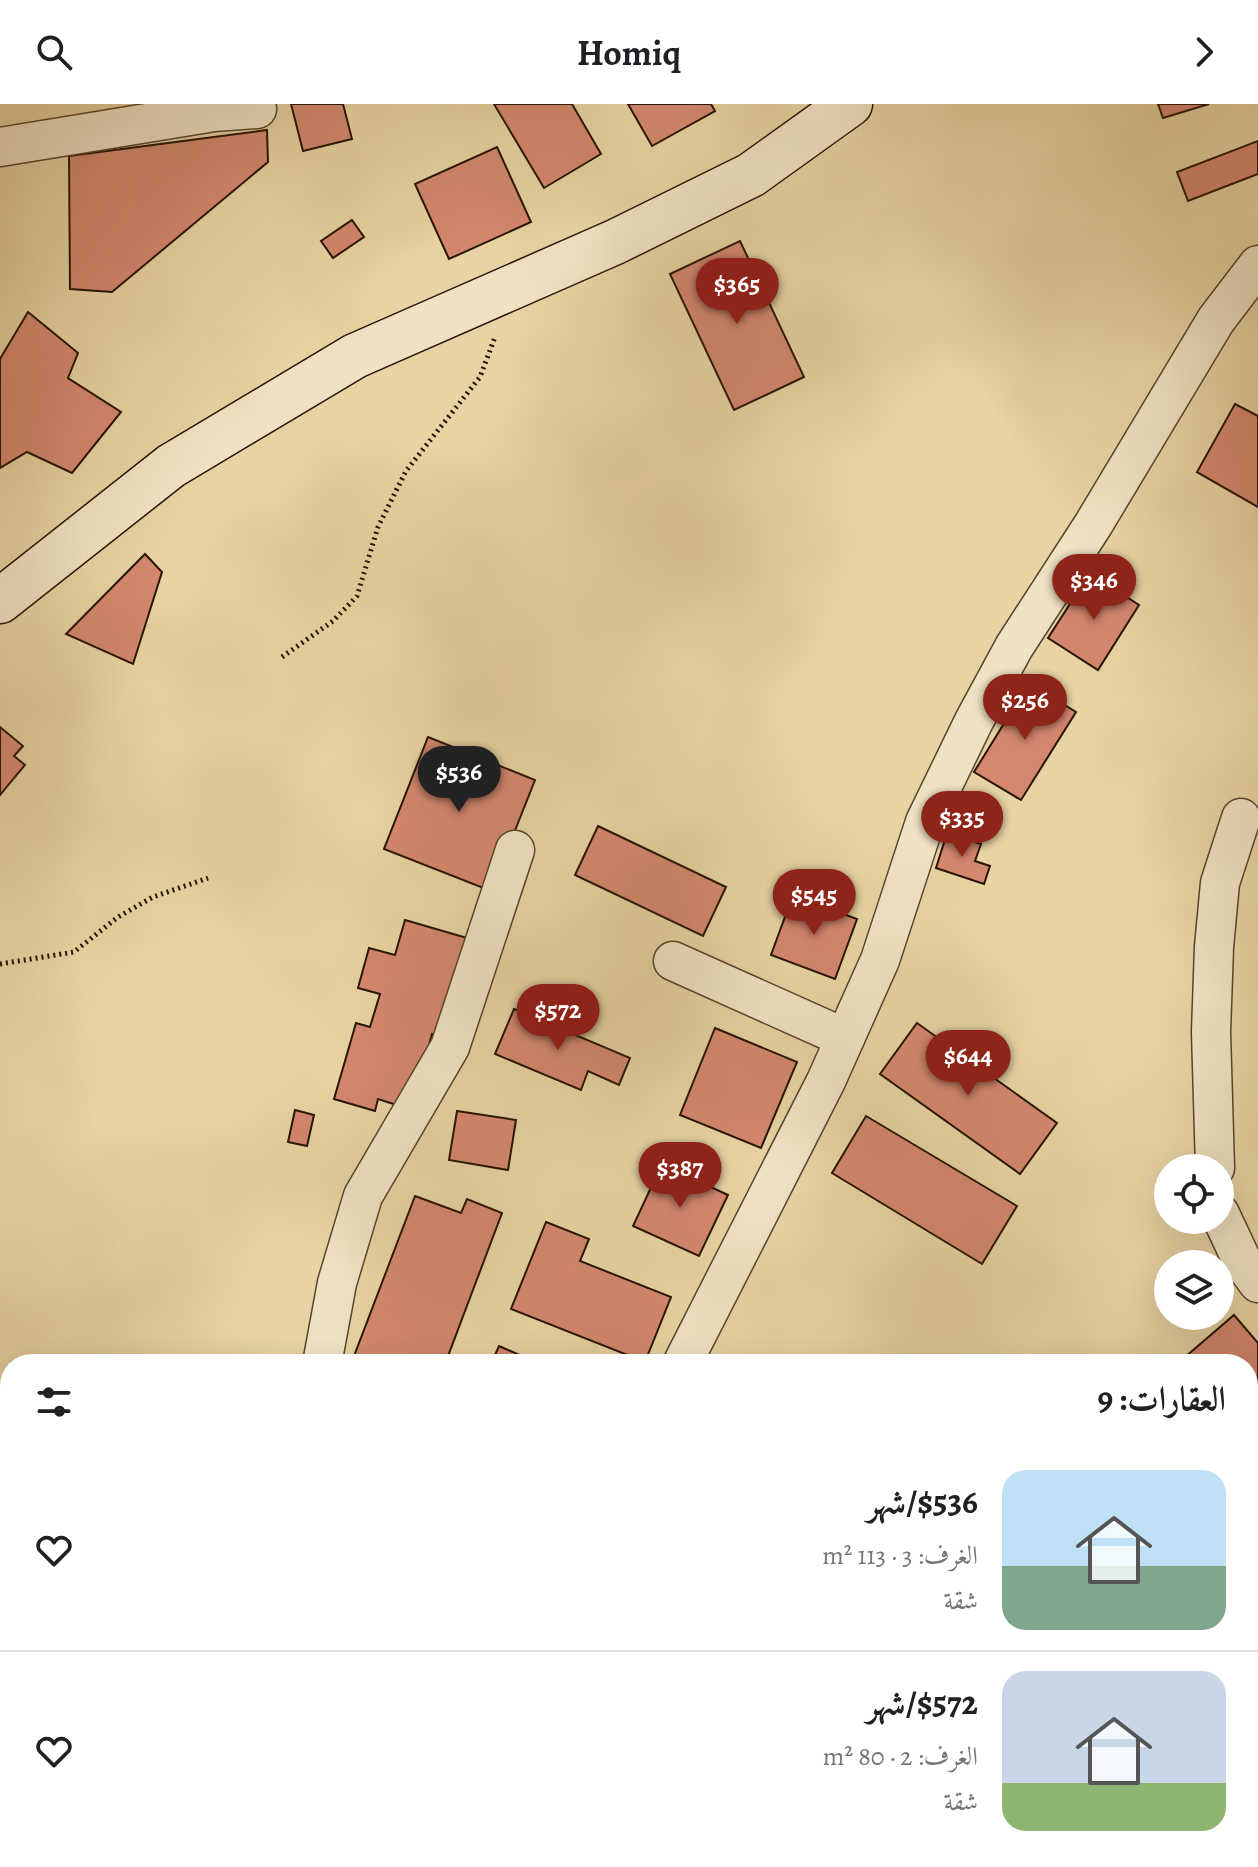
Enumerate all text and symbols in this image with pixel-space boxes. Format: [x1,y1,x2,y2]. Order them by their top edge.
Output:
text: Homiq [577,28,681,77]
icon: search [32,30,76,74]
icon: forward [1182,30,1226,74]
pin: $365 [690,258,784,326]
text: $365 [714,266,760,301]
pin: $346 [1047,554,1141,622]
text: $346 [1070,562,1118,597]
pin: $256 [978,674,1072,742]
text: $256 [1001,682,1049,717]
pin: $536 [412,746,506,814]
text: $536 [436,754,482,789]
pin: $335 [915,791,1009,859]
text: $335 [939,799,985,834]
pin: $545 [767,869,861,937]
text: $545 [791,877,837,912]
pin: $572 [511,984,605,1052]
text: $572 [535,992,581,1027]
pin: $644 [921,1030,1015,1098]
text: $644 [944,1038,992,1073]
pin: $387 [633,1142,727,1210]
text: $387 [657,1150,703,1185]
map controls [1154,1154,1234,1330]
button: locate [1154,1154,1234,1234]
button: layers [1154,1250,1234,1330]
text: العقارات: 9 [1097,1375,1226,1422]
icon: filters [32,1380,76,1424]
text: $536/شهر [867,1478,978,1525]
icon: home [1066,1502,1162,1598]
icon: heart [32,1528,76,1572]
text: الغرف: 3 · 113 m² [822,1538,978,1573]
text: شقة [944,1583,978,1618]
text: $572/شهر [867,1679,978,1726]
icon: home [1066,1703,1162,1799]
icon: heart [32,1729,76,1773]
text: الغرف: 2 · 80 m² [823,1739,978,1774]
text: شقة [944,1784,978,1819]

